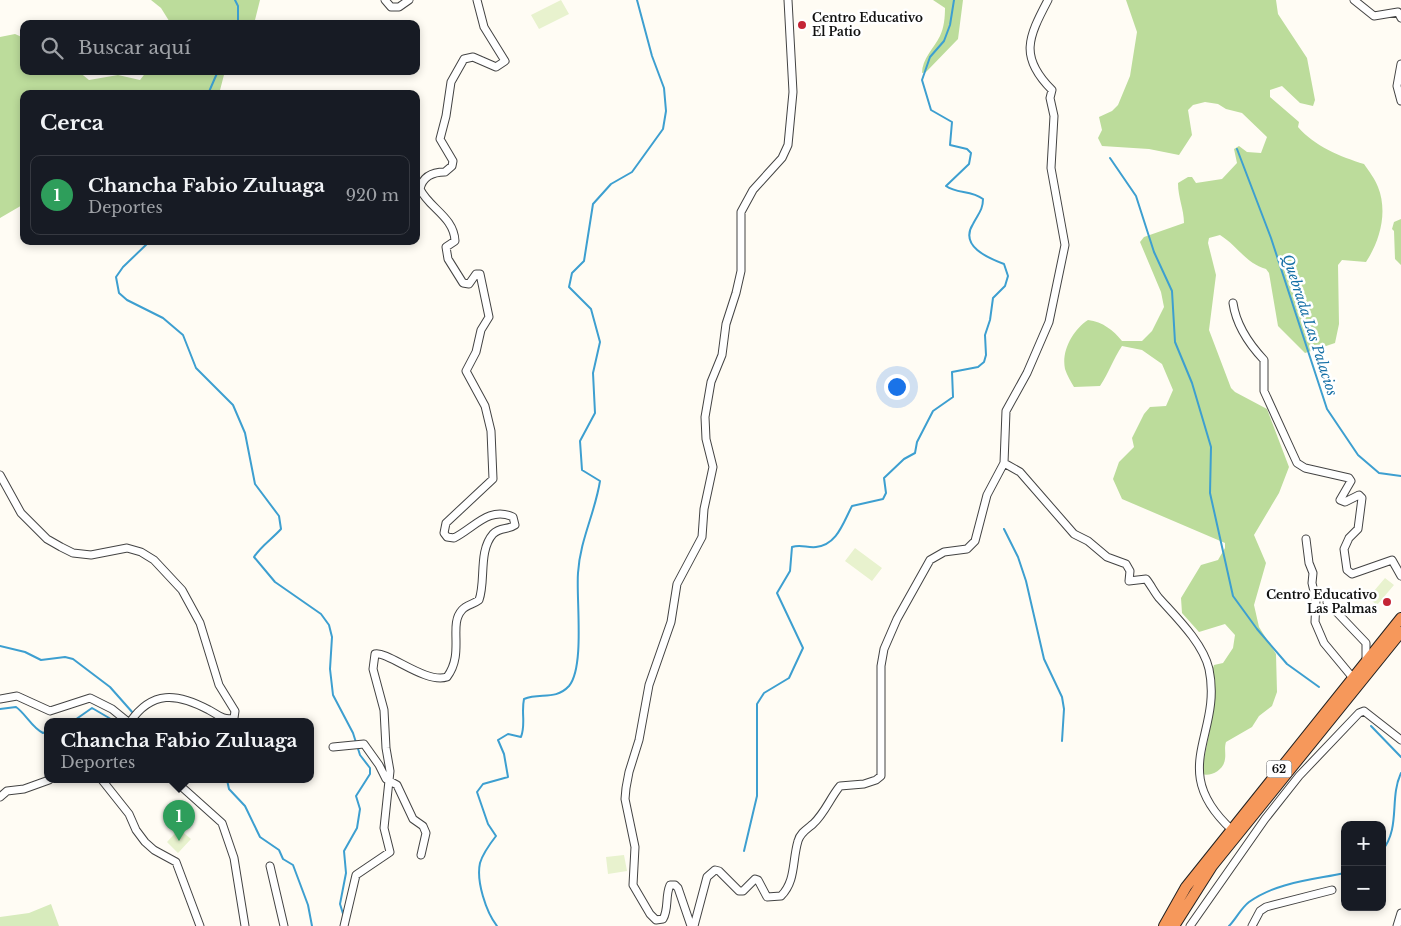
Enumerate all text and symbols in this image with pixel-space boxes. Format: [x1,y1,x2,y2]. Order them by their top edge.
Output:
place label: Centro Educativo El Patio [812,10,923,39]
marker: Centro Educativo El Patio [796,19,808,31]
search box [20,20,420,75]
icon: search [38,34,66,62]
text: Buscar aquí [78,36,191,59]
text: Cerca [40,110,104,136]
text: Chancha Fabio Zuluaga [88,174,325,197]
text: 1 [54,185,60,205]
text: 920 m [346,185,399,205]
text: Deportes [88,197,163,217]
water label: Quebrada Las Palacios [1279,252,1341,398]
your location [884,374,910,400]
place label: Centro Educativo Las Palmas [1266,587,1377,616]
marker: Centro Educativo Las Palmas [1381,596,1393,608]
popup [44,718,314,783]
text: Chancha Fabio Zuluaga [61,729,298,752]
text: Deportes [61,752,135,772]
road number: 62 [1266,761,1292,778]
pin: 1 [163,800,195,841]
map controls [1341,821,1386,911]
button: + [1341,821,1386,866]
button: − [1341,866,1386,911]

